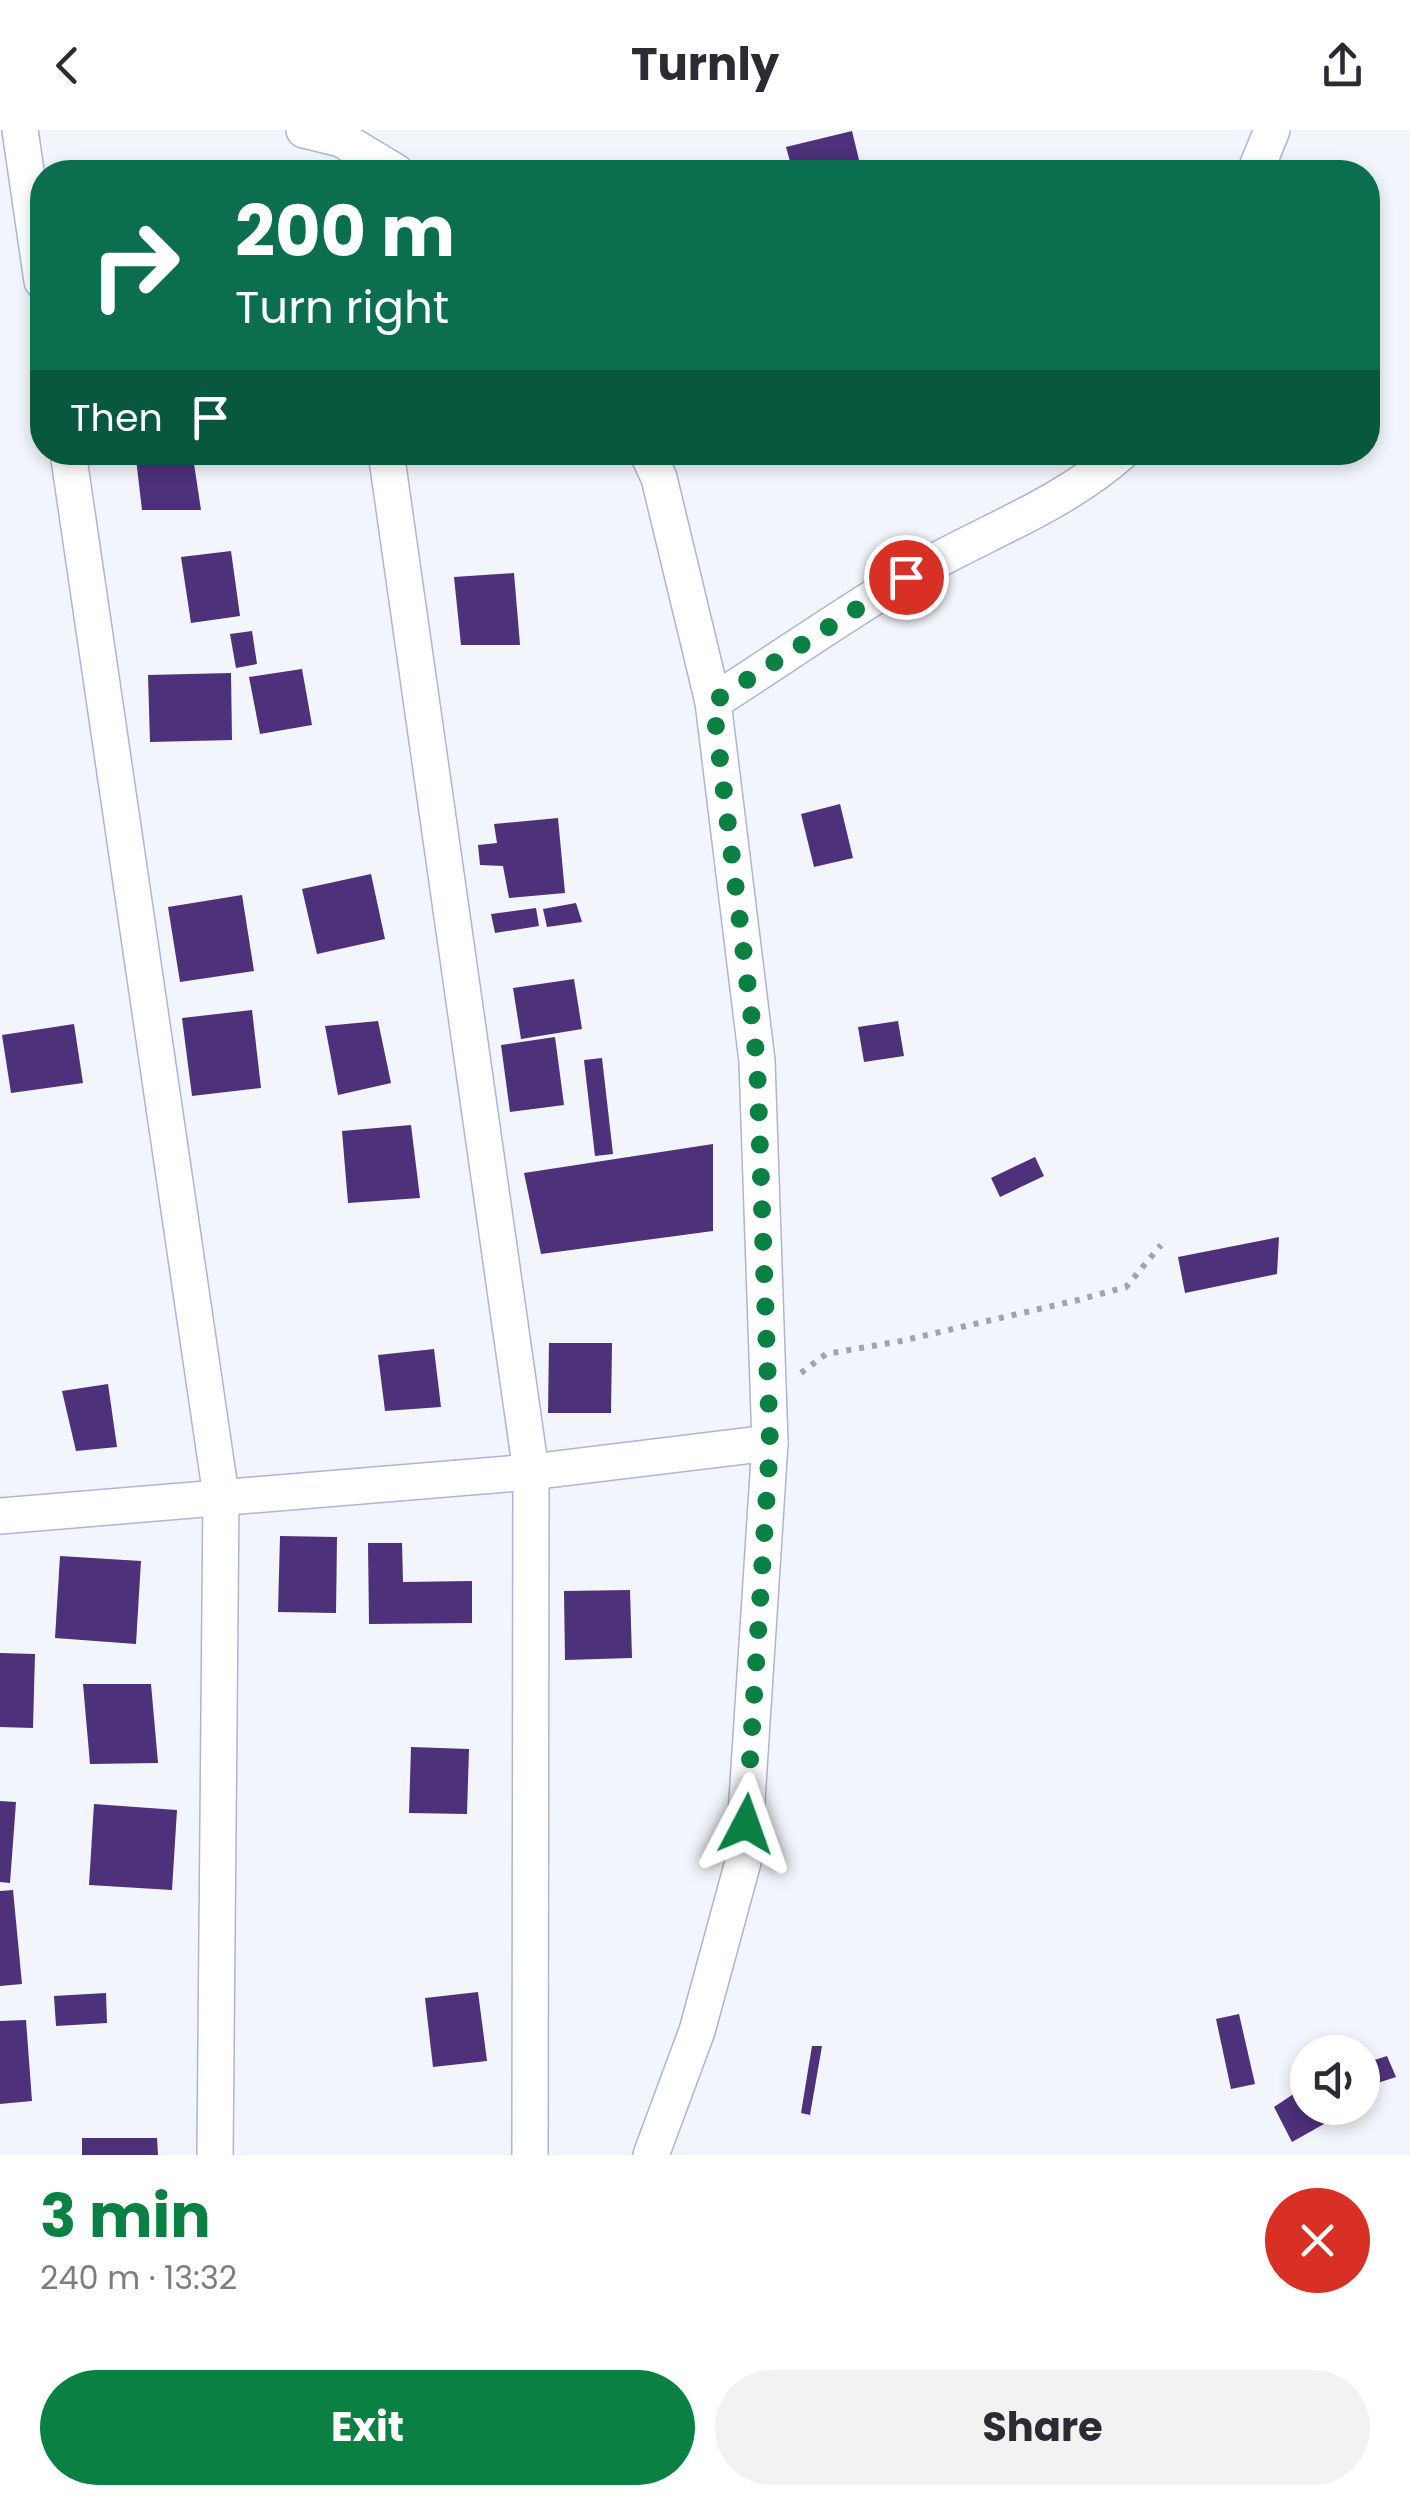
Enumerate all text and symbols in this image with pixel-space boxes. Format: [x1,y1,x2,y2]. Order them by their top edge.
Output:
text: Turnly [631,33,779,96]
icon: back [40,38,95,93]
icon: share [1315,38,1370,93]
text: 200 m [235,182,455,281]
icon: right [70,200,200,330]
text: Turn right [235,276,449,339]
icon: arrive [183,390,238,445]
text: Then [70,391,163,444]
pin [864,535,949,620]
icon: arrive [879,550,934,605]
position arrow [694,1772,798,1876]
map controls [1290,2035,1380,2125]
button: sound [1290,2035,1380,2125]
text: 3 min [40,2174,211,2258]
button: close [1265,2188,1370,2293]
text: 240 m · 13:32 [40,2255,237,2300]
button: Exit [40,2370,695,2485]
button: Share [715,2370,1370,2485]

